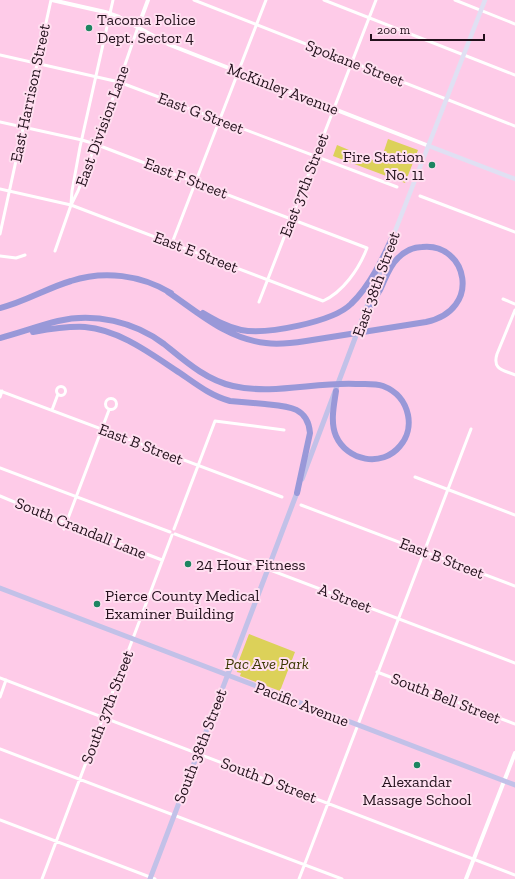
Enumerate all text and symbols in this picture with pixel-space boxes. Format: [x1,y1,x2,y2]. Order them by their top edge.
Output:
place label: Tacoma Police Dept. Sector 4 [97,10,196,47]
scale bar [371,16,484,42]
street label: East Harrison Street [6,22,54,164]
marker: Tacoma Police Dept. Sector 4 [84,23,94,33]
text: 200 m [377,23,411,37]
street label: Spokane Street [303,35,407,91]
street label: McKinley Avenue [225,59,341,119]
street label: East Division Lane [71,63,133,189]
street label: East G Street [155,88,247,138]
street label: East 37th Street [275,130,333,240]
place label: Fire Station No. 11 [343,147,425,184]
street label: East F Street [141,153,231,203]
marker: Fire Station No. 11 [427,160,437,170]
street label: East E Street [151,227,241,277]
street label: East 38th Street [348,229,404,339]
street label: East B Street [96,419,186,469]
street label: South Crandall Lane [13,493,149,563]
street label: East B Street [397,533,487,583]
place label: 24 Hour Fitness [196,555,306,574]
marker: 24 Hour Fitness [183,559,193,569]
street label: A Street [316,579,374,617]
place label: Pierce County Medical Examiner Building [105,586,259,623]
marker: Pierce County Medical Examiner Building [92,599,102,609]
street label: South 37th Street [77,648,137,766]
park label: Pac Ave Park [225,654,309,673]
street label: South Bell Street [389,668,503,728]
street label: Pacific Avenue [252,677,352,731]
street label: South 38th Street [169,686,231,806]
street label: South D Street [218,753,320,807]
marker: Alexandar Massage School [412,760,422,770]
place label: Alexandar Massage School [363,772,471,809]

